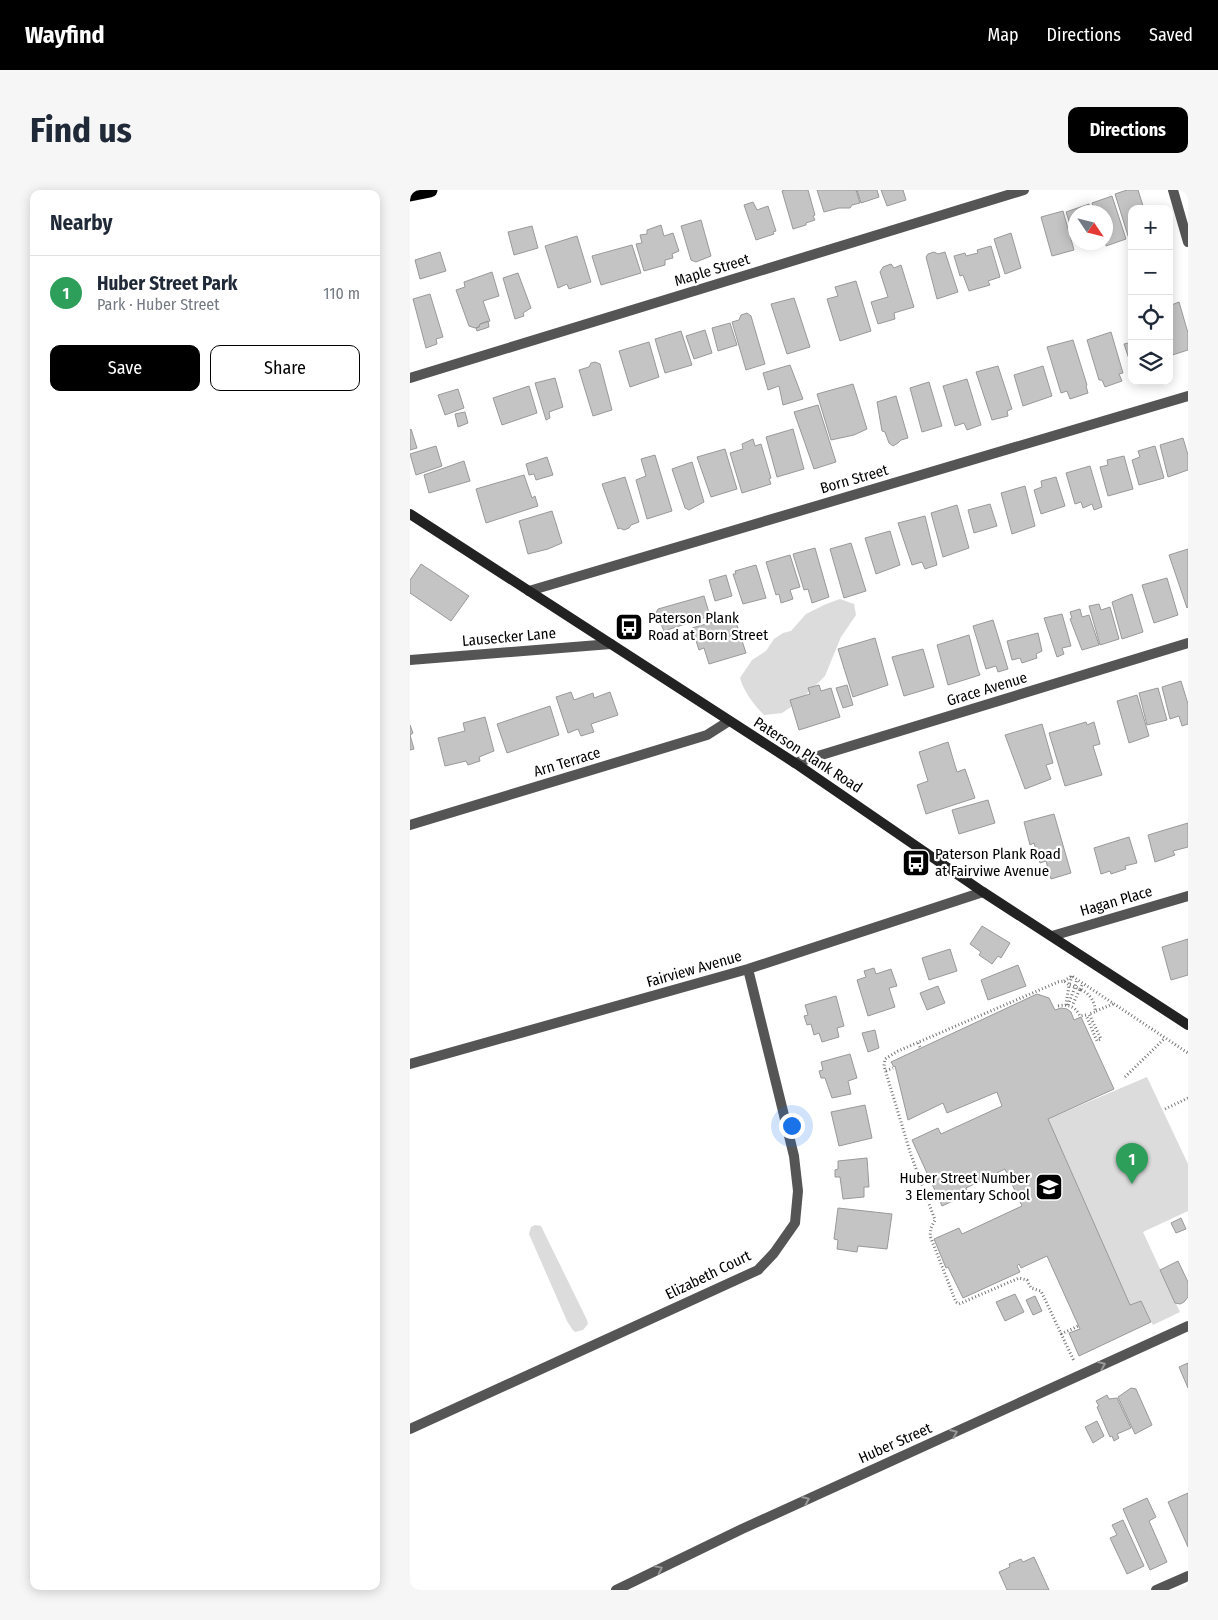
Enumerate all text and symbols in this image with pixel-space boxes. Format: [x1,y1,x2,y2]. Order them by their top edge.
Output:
text: Wayfind [25,21,105,49]
text: Map [987,24,1019,46]
text: Directions [1047,24,1121,46]
text: Saved [1149,24,1193,46]
button: Directions [1068,107,1188,153]
text: Find us [30,109,132,151]
north arrow [1068,205,1113,250]
map controls [1128,205,1173,385]
button: + [1128,205,1173,250]
text: Nearby [50,210,112,236]
street label: Maple Street [672,250,752,290]
button: − [1128,250,1173,295]
text: Huber Street Park [97,272,238,295]
text: 1 [63,284,69,303]
text: 110 m [323,284,360,303]
text: Park · Huber Street [97,295,220,314]
button: locate [1128,295,1173,340]
button: layers [1128,340,1173,385]
button: Save [50,345,200,391]
button: Share [210,345,360,391]
street label: Born Street [818,461,890,497]
place label: Paterson Plank Road at Born Street [648,609,768,644]
bus stop icon: Paterson Plank Road at Born Street [614,612,644,642]
street label: Lausecker Lane [461,624,557,650]
street label: Grace Avenue [945,668,1029,710]
street label: Paterson Plank Road [750,713,866,797]
street label: Arn Terrace [531,743,603,781]
place label: Paterson Plank Road at Fairviwe Avenue [935,845,1061,880]
bus stop icon: Paterson Plank Road at Fairviwe Avenue [901,848,931,878]
street label: Hagan Place [1078,882,1154,920]
street label: Fairview Avenue [644,947,744,991]
your location [779,1113,805,1139]
pin: 1 [1116,1143,1148,1184]
place label: Huber Street Number 3 Elementary School [899,1169,1031,1204]
school or university icon: Huber Street Number 3 Elementary School [1034,1172,1064,1202]
street label: Elizabeth Court [662,1247,754,1303]
one-way arrow [1097,1361,1106,1372]
street label: Huber Street [856,1419,934,1467]
one-way arrow [949,1428,958,1439]
one-way arrow [801,1496,810,1506]
one-way arrow [654,1565,663,1575]

